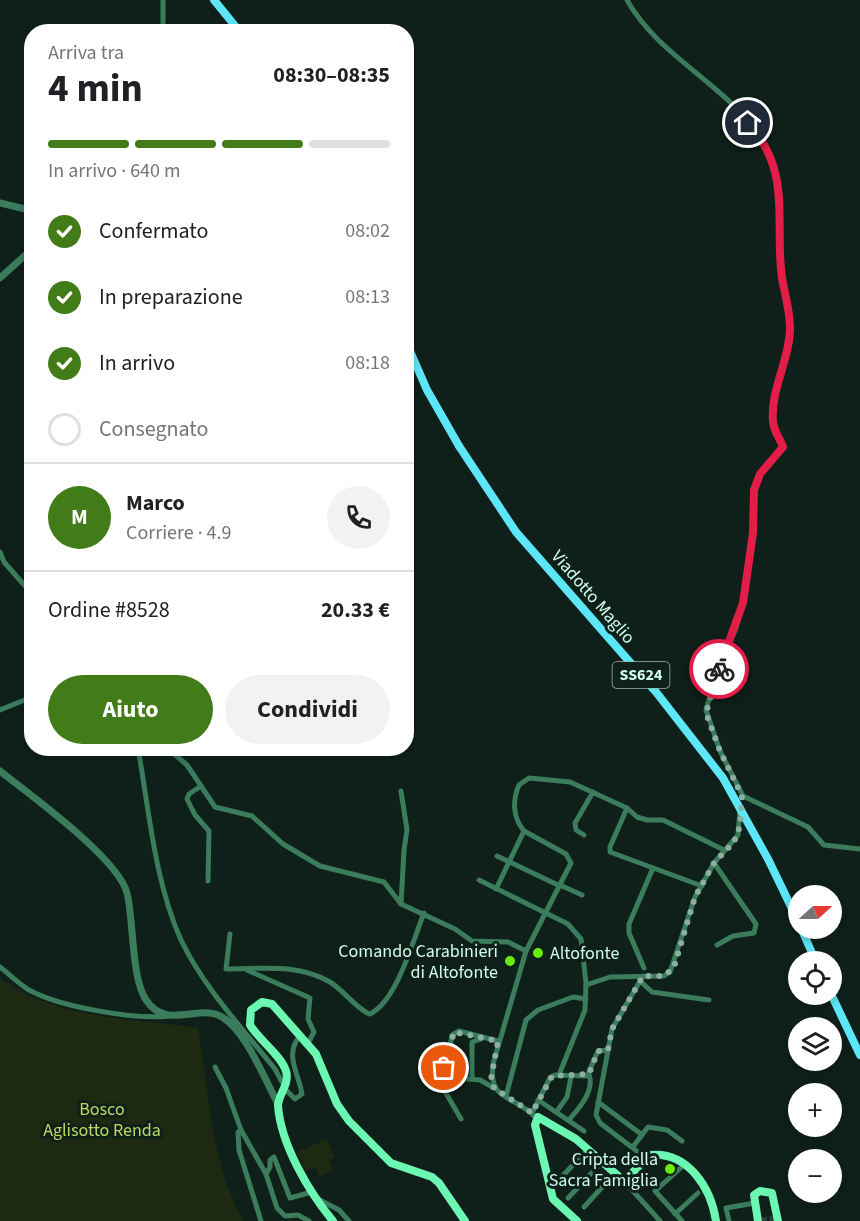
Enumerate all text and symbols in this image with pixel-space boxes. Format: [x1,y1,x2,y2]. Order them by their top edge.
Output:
text: Arriva tra [48,39,124,67]
text: 08:30–08:35 [273,59,390,91]
text: 4 min [48,61,143,117]
pin [722,97,773,148]
icon: home [731,106,764,139]
text: In arrivo · 640 m [48,157,181,185]
icon: check [48,215,81,248]
text: Confermato [99,215,208,247]
text: 08:02 [345,217,390,245]
icon: check [48,281,81,314]
text: In preparazione [99,281,243,313]
text: 08:13 [345,283,390,311]
icon: check [48,347,81,380]
text: In arrivo [99,347,175,379]
text: 08:18 [345,349,390,377]
text: Consegnato [99,413,208,445]
button: phone [327,486,390,549]
text: Marco [126,487,185,519]
text: M [71,501,88,533]
text: Corriere · 4.9 [126,519,231,547]
street label: Viadotto Maglio [545,545,641,649]
text: Ordine #8528 [48,594,170,626]
text: 20.33 € [321,594,390,626]
courier [689,639,749,699]
icon: bike [703,653,736,686]
road number: SS624 [612,662,670,688]
button: Aiuto [48,675,213,744]
button: Condividi [225,675,390,744]
north arrow [788,885,842,939]
map controls [788,885,842,1203]
place label: Comando Carabinieri di Altofonte [338,939,498,985]
place label: Altofonte [550,941,619,966]
marker: Altofonte [531,946,545,960]
button: locate [788,951,842,1005]
marker: Comando Carabinieri di Altofonte [503,954,517,968]
button: layers [788,1017,842,1071]
pin [418,1042,469,1093]
icon: bag [427,1051,460,1084]
button: + [788,1083,842,1137]
park label: Bosco Aglisotto Renda [43,1097,161,1143]
place label: Cripta della Sacra Famiglia [549,1147,658,1193]
button: − [788,1149,842,1203]
marker: Cripta della Sacra Famiglia [663,1162,677,1176]

